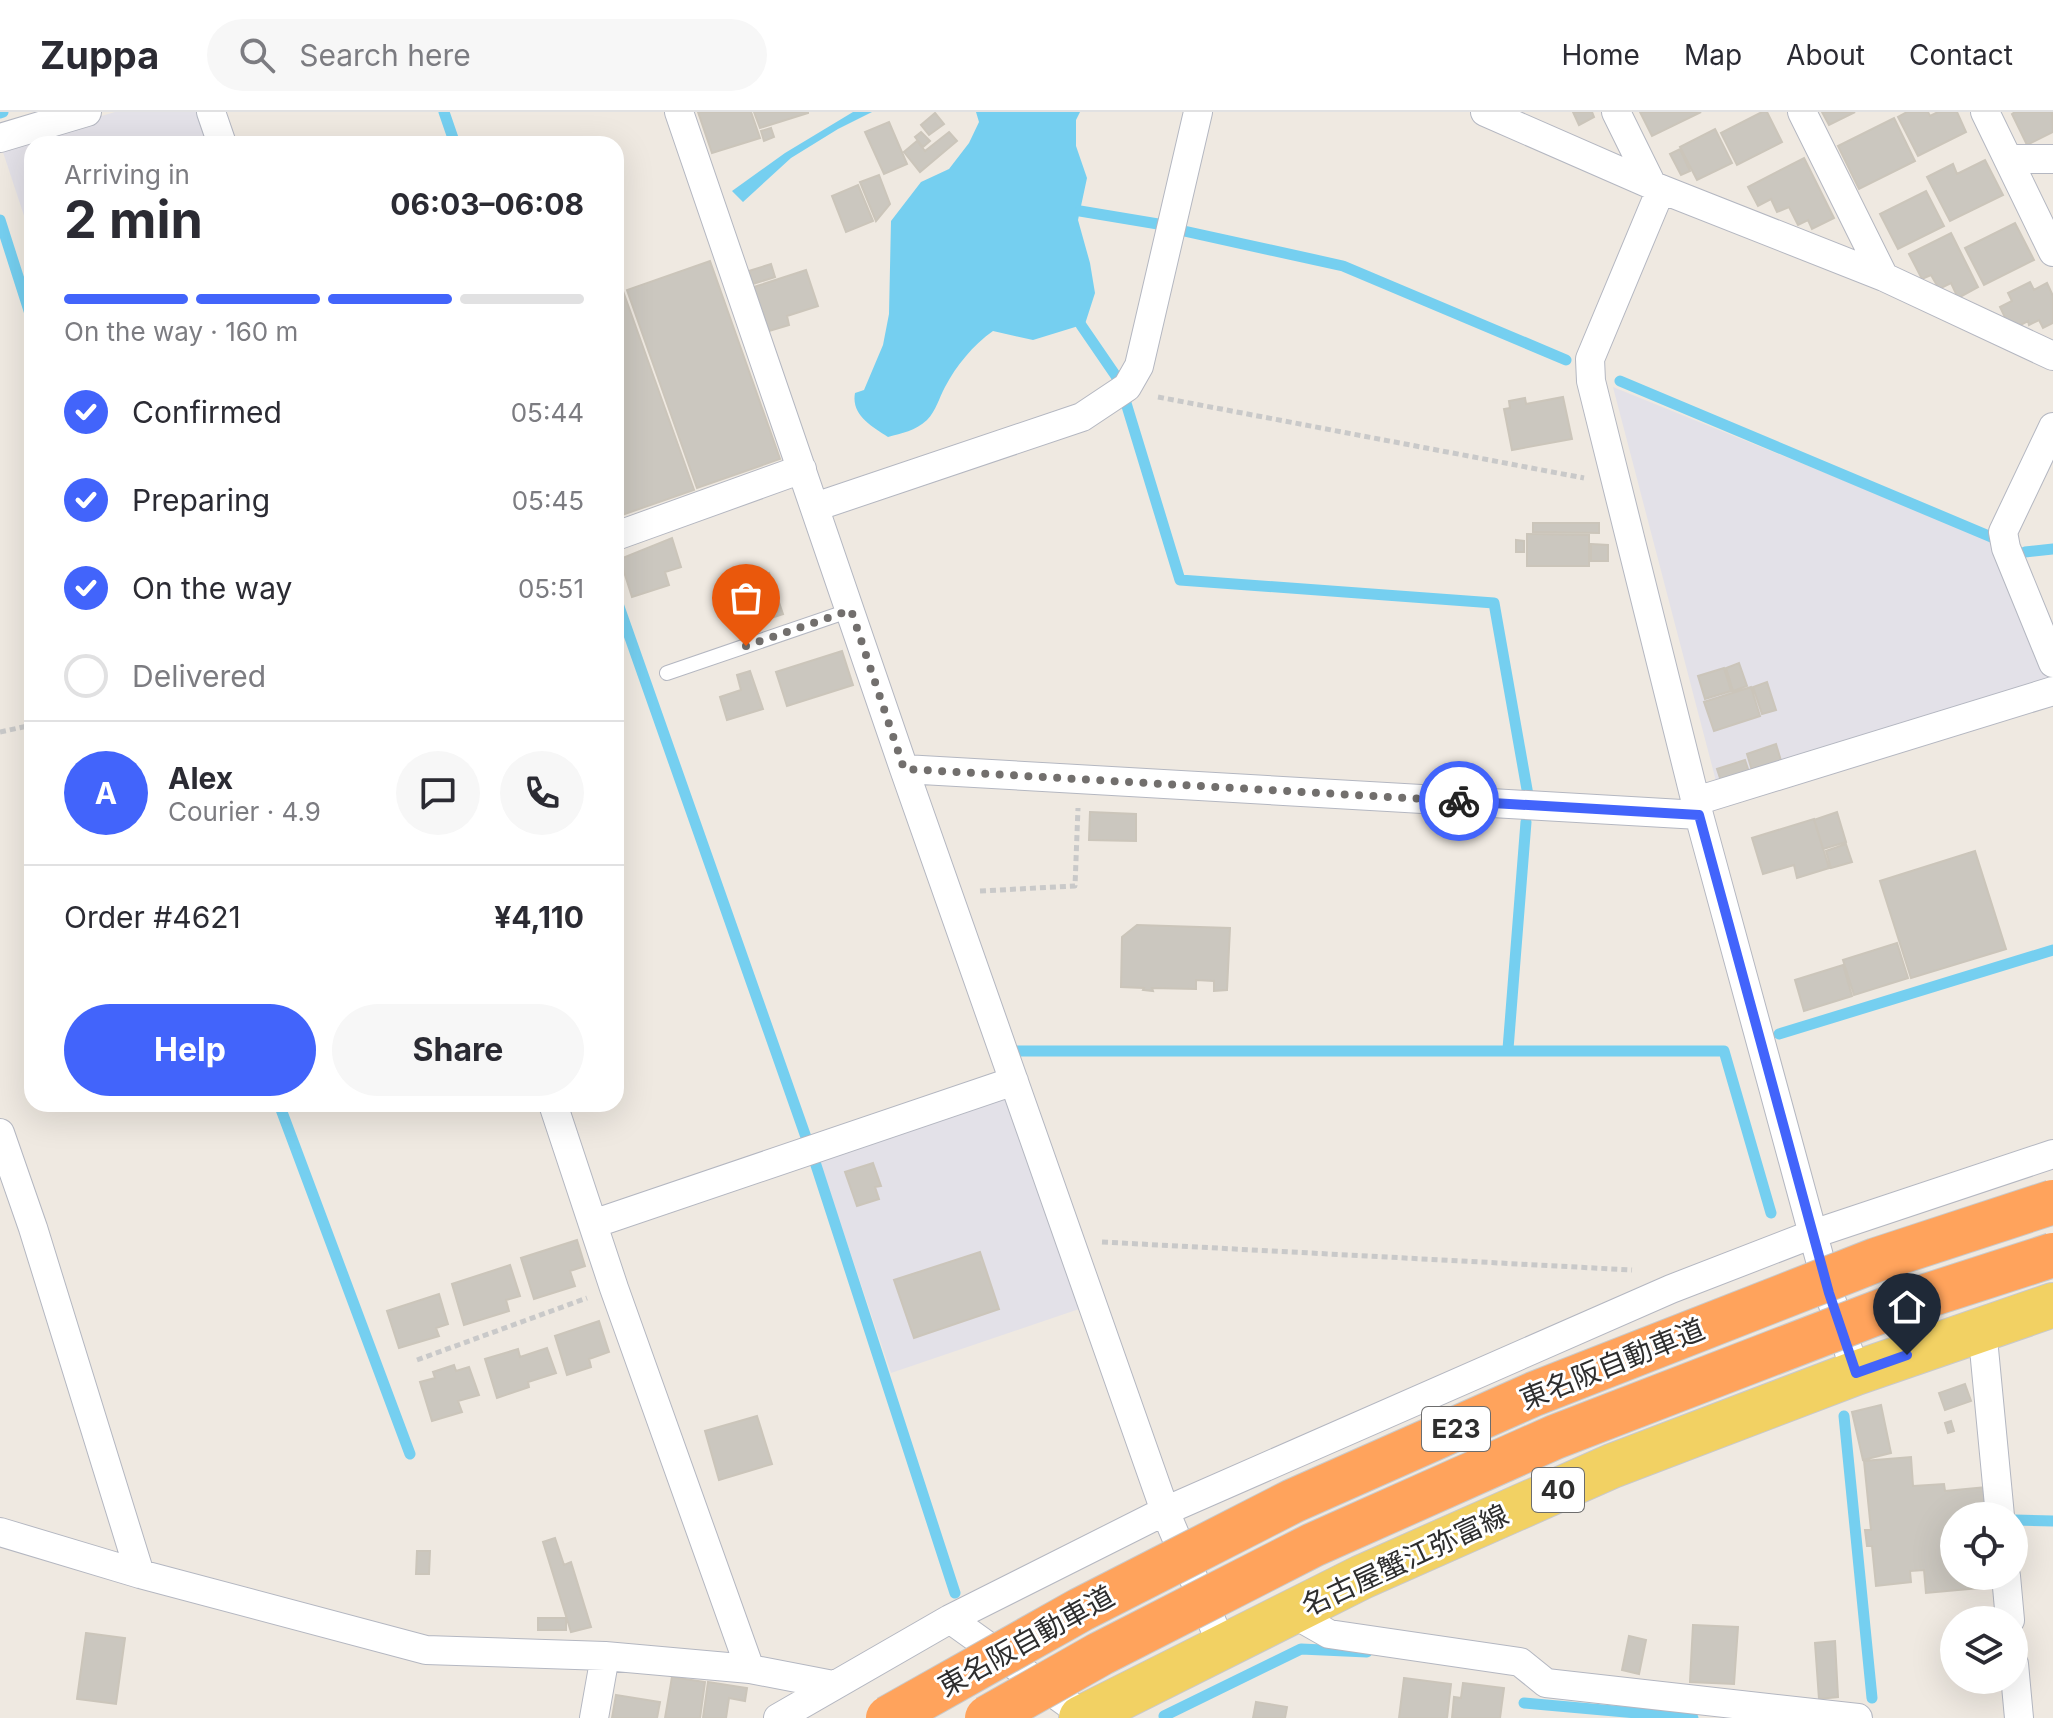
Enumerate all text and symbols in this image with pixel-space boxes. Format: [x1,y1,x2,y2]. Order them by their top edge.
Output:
search box [207,19,767,91]
text: Zuppa [40,32,159,78]
icon: search [235,33,279,77]
text: Search here [299,37,471,73]
text: Home [1561,38,1640,72]
text: Map [1684,38,1742,72]
text: About [1786,38,1865,72]
text: Contact [1909,38,2013,72]
text: Arriving in [64,159,190,190]
text: 06:03–06:08 [390,186,584,222]
text: 2 min [64,188,203,251]
text: On the way · 160 m [64,316,298,347]
icon: check [64,390,108,434]
text: Confirmed [132,394,282,430]
text: 05:44 [511,397,584,428]
icon: check [64,478,108,522]
text: Preparing [132,482,270,518]
text: 05:45 [512,485,584,516]
pin [712,564,780,646]
icon: check [64,566,108,610]
text: On the way [132,570,292,606]
text: 05:51 [518,573,584,604]
icon: bag [724,576,768,620]
text: Delivered [132,658,266,694]
button: chat [396,751,480,835]
button: phone [500,751,584,835]
text: Alex [168,760,233,796]
courier [1419,761,1499,841]
text: A [95,775,117,811]
icon: bike [1437,779,1481,823]
text: Courier · 4.9 [168,796,321,827]
text: Order #4621 [64,899,241,935]
text: ¥4,110 [494,899,584,935]
button: Help [64,1004,316,1096]
button: Share [332,1004,584,1096]
pin [1873,1273,1941,1355]
icon: home [1885,1285,1929,1329]
street label: 東名阪自動車道 [1515,1312,1709,1416]
road number: E23 [1422,1407,1490,1451]
road number: 40 [1532,1468,1584,1512]
street label: 名古屋蟹江弥富線 [1296,1497,1514,1623]
map controls [1940,1502,2028,1694]
button: locate [1940,1502,2028,1590]
street label: 東名阪自動車道 [932,1579,1120,1703]
button: layers [1940,1606,2028,1694]

